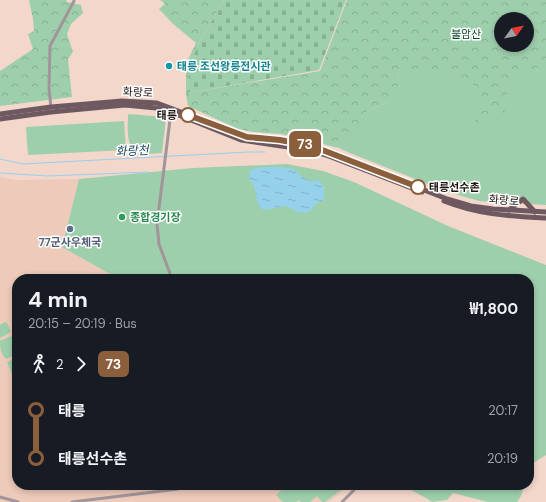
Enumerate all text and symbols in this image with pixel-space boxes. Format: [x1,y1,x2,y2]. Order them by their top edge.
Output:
north arrow [494,12,534,52]
map controls [494,12,534,52]
park label: 불암산 [451,27,481,41]
place label: 태릉 조선왕릉전시관 [177,59,271,73]
marker: 태릉 조선왕릉전시관 [164,61,174,71]
street label: 화랑로 [122,84,154,100]
marker: 태릉 [180,107,196,123]
place label: 태릉 [157,108,177,122]
line badge: 73 [287,131,323,157]
text: 73 [297,135,313,153]
water label: 화랑천 [115,142,151,160]
marker: 태릉선수촌 [410,179,426,195]
place label: 태릉선수촌 [429,180,480,194]
street label: 화랑로 [488,192,520,208]
place label: 종합경기장 [130,210,181,224]
marker: 종합경기장 [117,212,127,222]
marker: 77군사우체국 [65,224,75,234]
place label: 77군사우체국 [39,235,101,249]
text: 4 min [28,285,88,314]
text: ₩1,800 [469,299,518,319]
text: 20:15 – 20:19 · Bus [28,315,137,332]
icon: walk [28,353,50,375]
icon: forward [70,353,92,375]
text: 73 [106,355,121,373]
text: 2 [56,356,64,373]
text: 태릉 [58,401,86,421]
text: 20:17 [488,402,518,419]
text: 태릉선수촌 [58,449,127,469]
text: 20:19 [487,450,518,467]

